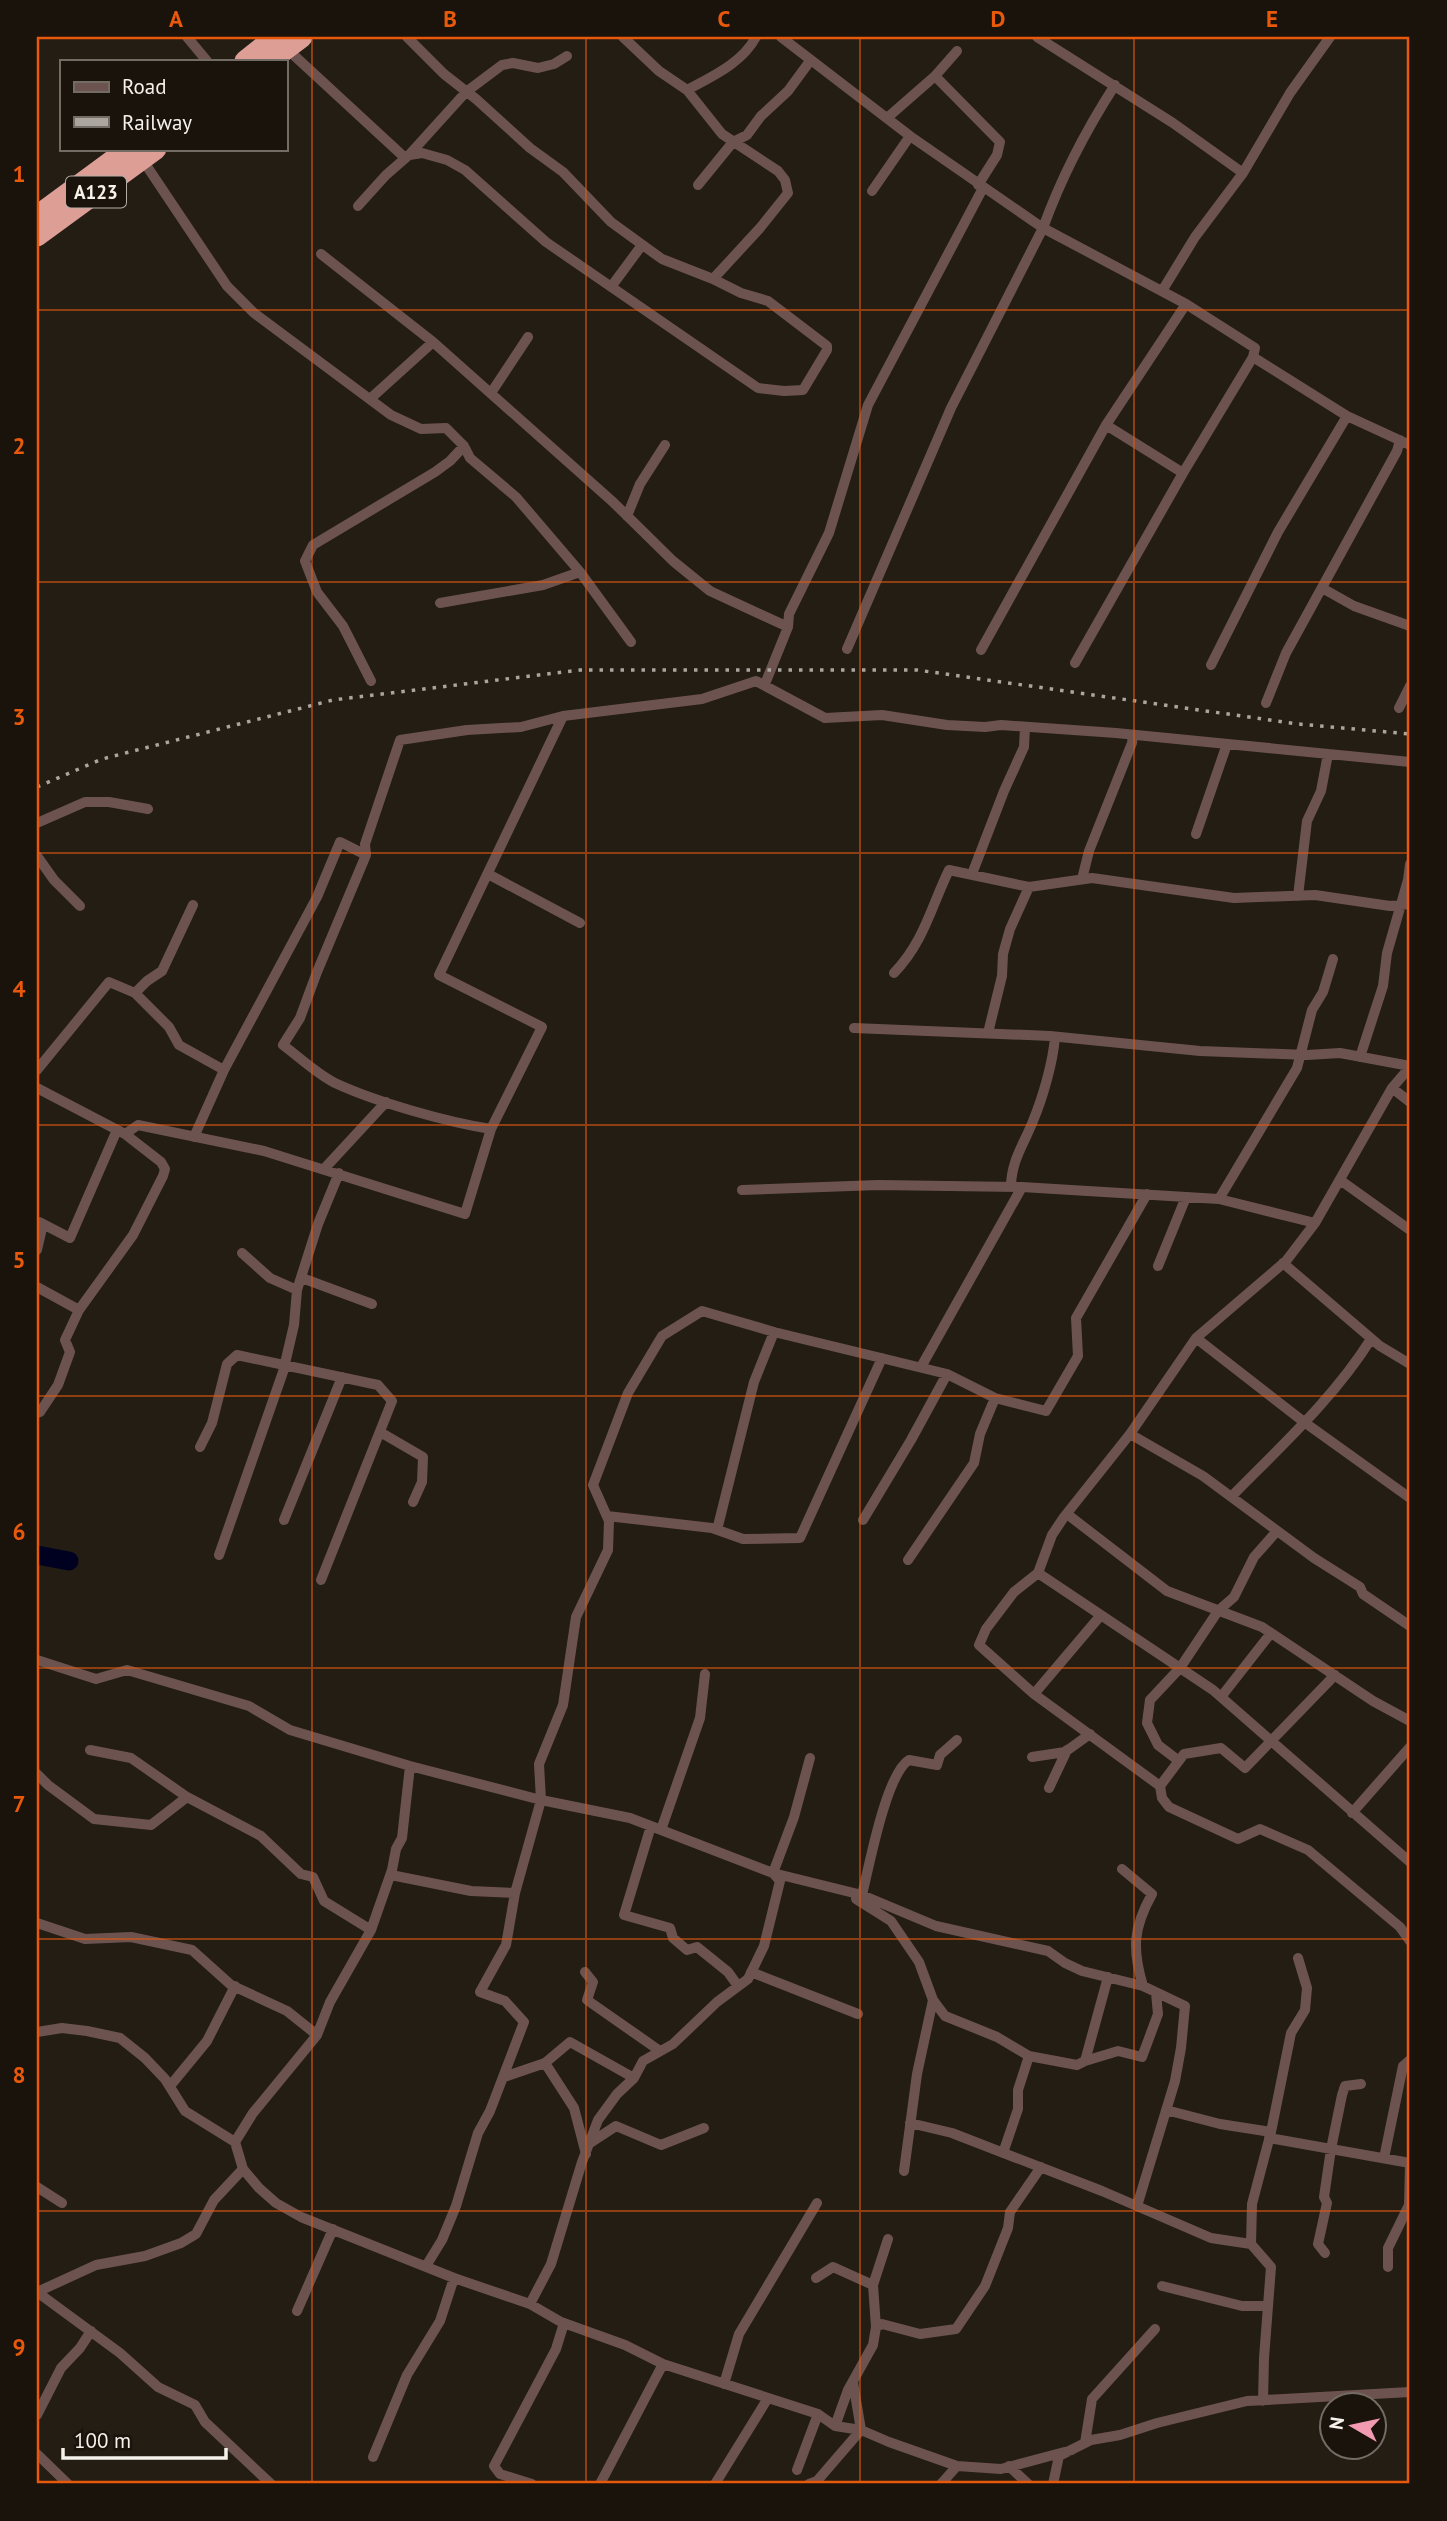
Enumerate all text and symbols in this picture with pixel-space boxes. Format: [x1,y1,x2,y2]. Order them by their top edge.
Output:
text: A [169,4,183,33]
text: B [443,4,457,33]
text: C [718,4,731,33]
text: D [991,4,1005,33]
text: E [1266,4,1278,33]
legend [60,60,287,150]
text: Road [122,73,166,100]
text: Railway [122,109,192,136]
text: 1 [12,159,26,188]
road number: A123 [66,176,126,208]
text: 2 [12,431,26,460]
text: 3 [12,702,26,731]
text: 4 [12,974,26,1003]
text: 5 [12,1245,26,1274]
text: 6 [12,1517,26,1546]
text: 7 [12,1789,26,1818]
text: 8 [12,2060,26,2089]
text: 9 [12,2332,26,2361]
north arrow [1318,2392,1388,2462]
text: N [1323,2415,1349,2431]
scale bar [63,2416,226,2460]
text: 100 m [74,2427,131,2454]

